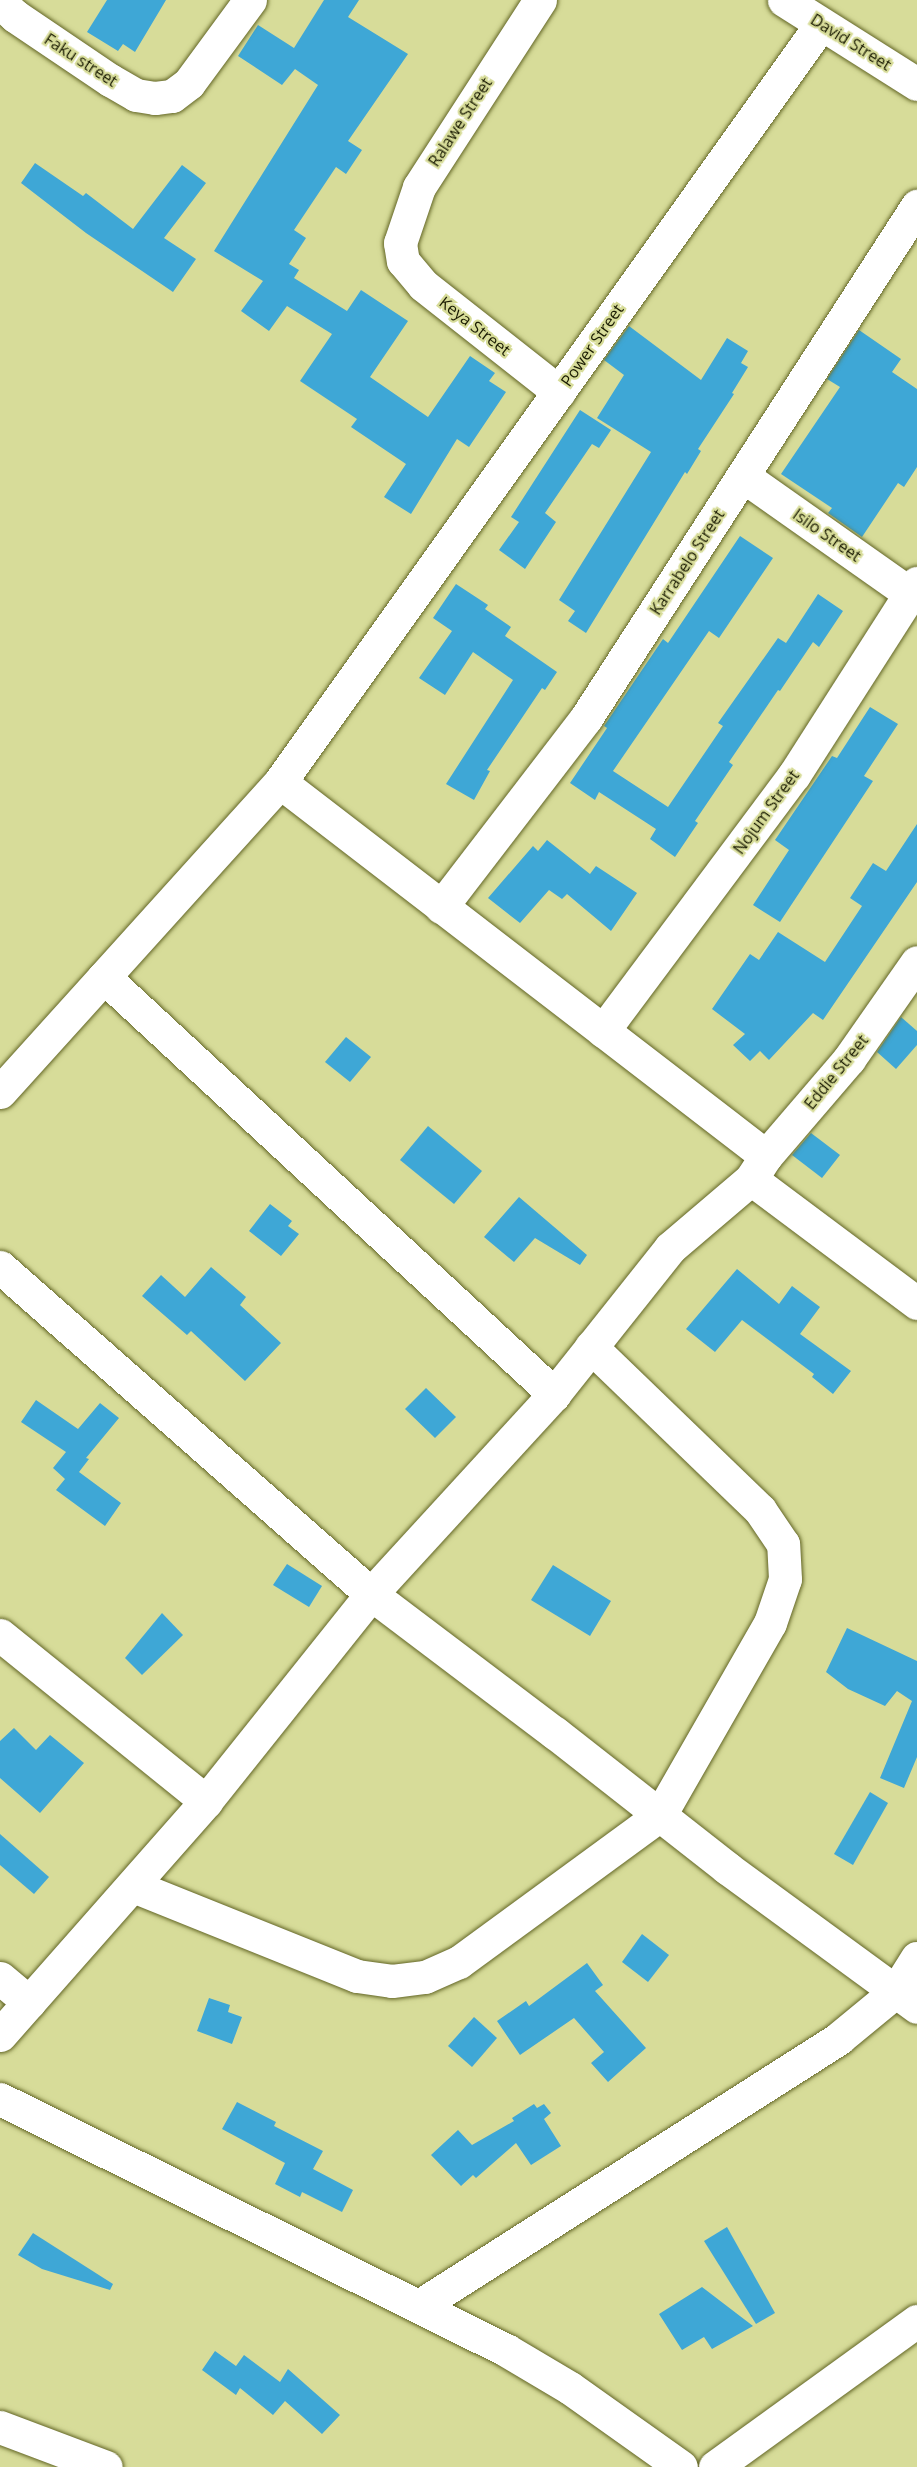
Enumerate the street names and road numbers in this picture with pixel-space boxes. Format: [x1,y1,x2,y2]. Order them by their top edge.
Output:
street label: David Street [807,10,895,74]
street label: Faku street [41,29,121,91]
street label: Ralawe Street [424,74,496,170]
street label: Keya Street [436,292,514,360]
street label: Power Street [557,300,627,390]
street label: Isilo Street [789,505,865,565]
street label: Karrabelo Street [646,506,728,618]
street label: Nojum Street [729,766,803,858]
street label: Eddie Street [800,1031,872,1113]

